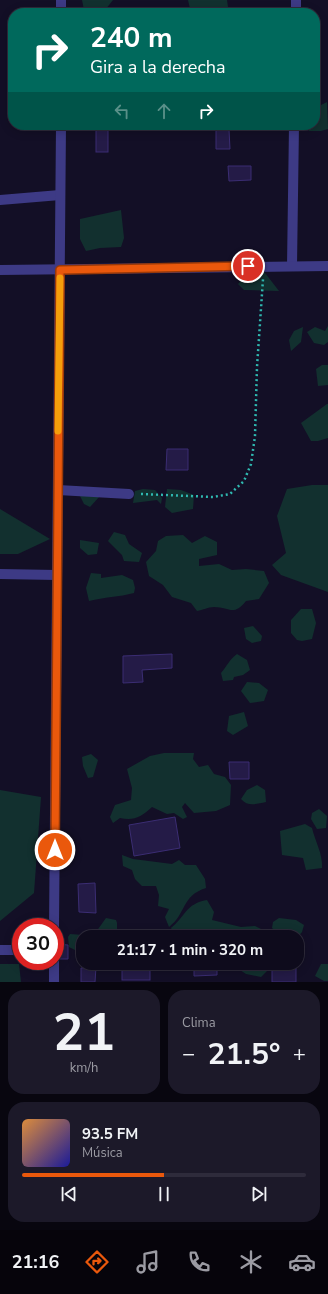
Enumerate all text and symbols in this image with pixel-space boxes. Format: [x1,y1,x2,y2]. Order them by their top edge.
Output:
text: 240 m [90,19,173,57]
icon: right [24,24,76,76]
text: Gira a la derecha [90,55,226,79]
icon: left [111,100,133,122]
icon: ahead [153,100,175,122]
icon: right [195,100,217,122]
pin [231,249,265,283]
icon: arrive [237,255,259,277]
position arrow [34,829,76,871]
speed limit sign: 30 [12,918,64,970]
text: 21:17 · 1 min · 320 m [117,940,263,960]
text: 21 [53,997,115,1068]
text: Clima [182,1014,216,1032]
text: 21.5° [208,1034,280,1075]
text: − [182,1039,195,1069]
text: + [293,1039,306,1069]
text: km/h [70,1059,98,1077]
text: 93.5 FM [82,1124,138,1144]
text: Música [82,1144,123,1162]
icon: previous [58,1183,80,1205]
icon: pause [153,1183,175,1205]
icon: next [248,1183,270,1205]
icon: directions [83,1248,111,1276]
icon: music [134,1248,162,1276]
icon: phone [185,1248,213,1276]
icon: climate [237,1248,265,1276]
icon: car [288,1248,316,1276]
text: 21:16 [12,1250,59,1274]

